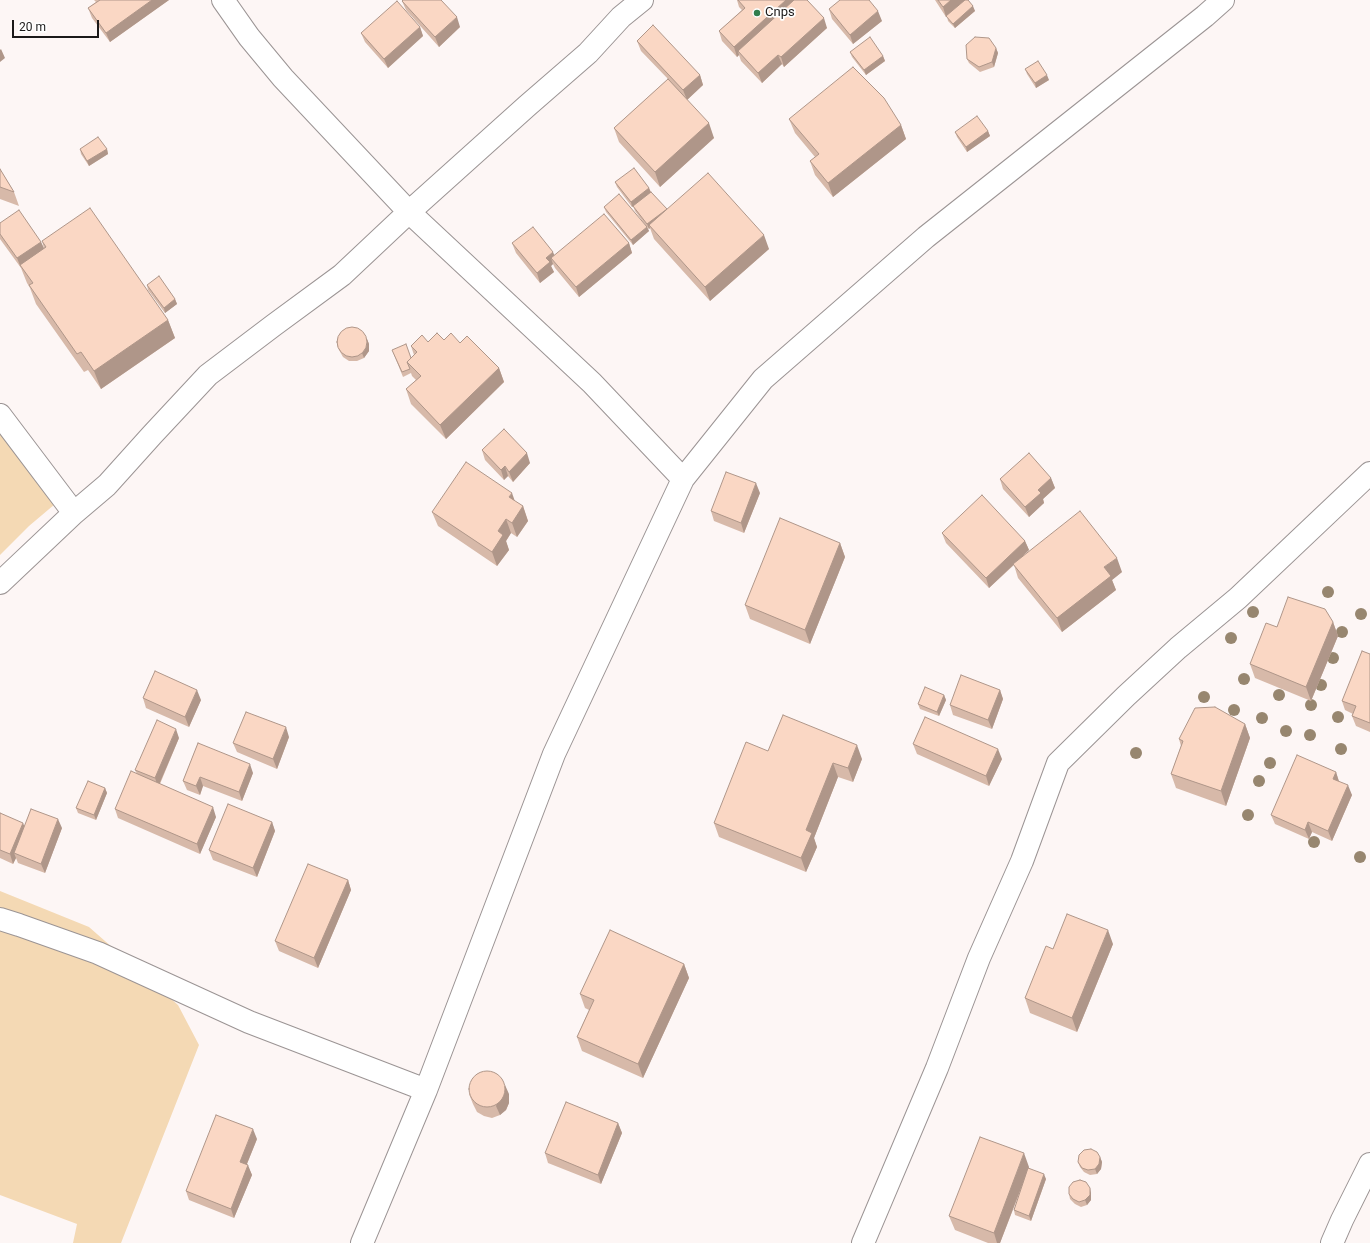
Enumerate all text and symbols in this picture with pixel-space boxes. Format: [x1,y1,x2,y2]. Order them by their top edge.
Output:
place label: Cnps [765,5,795,21]
marker: Cnps [752,8,762,18]
scale bar [14,12,101,38]
text: 20 m [19,20,46,34]

